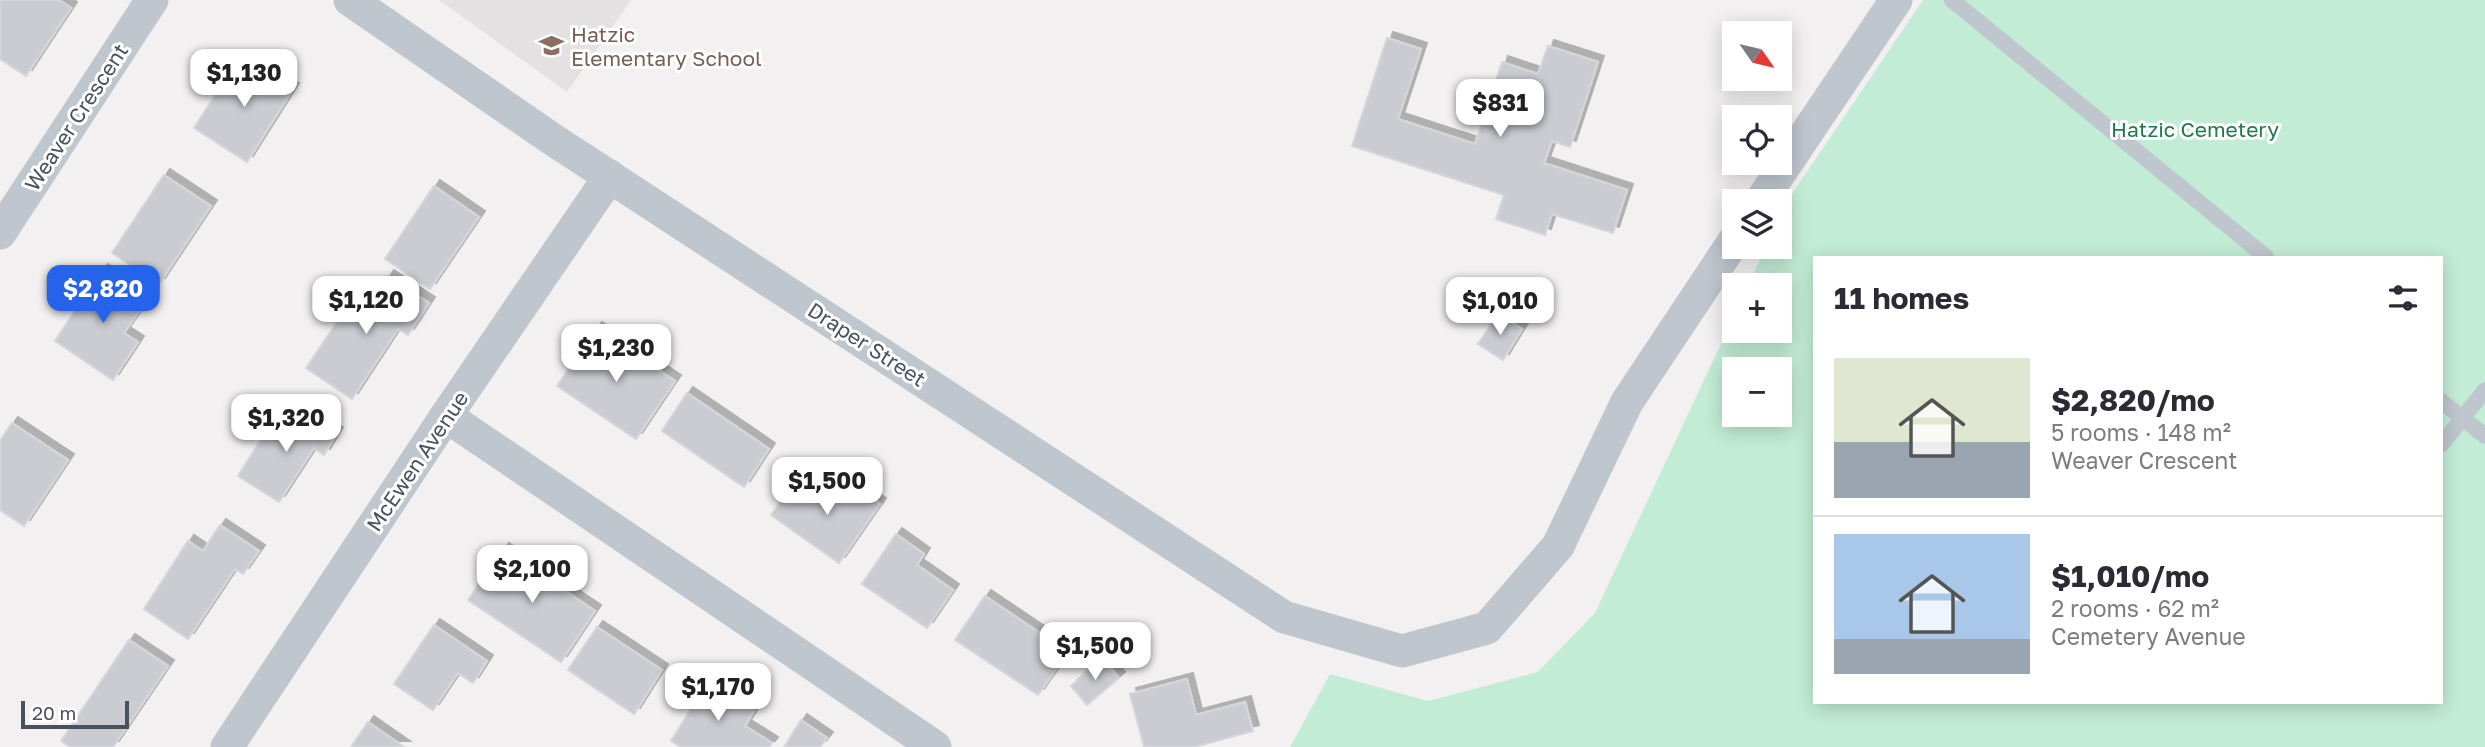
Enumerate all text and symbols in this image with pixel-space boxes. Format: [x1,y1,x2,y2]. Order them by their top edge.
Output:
place label: Hatzic Elementary School [571,21,762,71]
north arrow [1722,21,1792,91]
map controls [1722,21,1792,427]
school or university icon: Hatzic Elementary School [537,32,565,60]
street label: Weaver Crescent [19,39,133,195]
pin: $1,130 [187,50,301,109]
text: $1,130 [206,58,282,86]
pin: $831 [1459,80,1541,139]
text: $831 [1472,88,1528,116]
button: locate [1722,105,1792,175]
park label: Hatzic Cemetery [2111,116,2279,142]
button: layers [1722,189,1792,259]
pin: $2,820 [46,266,160,325]
button: + [1722,273,1792,343]
text: $2,820 [63,274,143,302]
pin: $1,120 [309,276,423,336]
pin: $1,010 [1443,278,1557,337]
icon: filters [2384,279,2422,317]
text: 11 homes [1834,280,1969,316]
text: $1,120 [328,285,404,313]
text: $1,010 [1462,286,1538,314]
street label: Draper Street [803,296,931,392]
pin: $1,230 [559,324,673,384]
text: $1,230 [577,333,655,361]
button: − [1722,357,1792,427]
text: $2,820/mo [2051,382,2215,418]
street label: McEwen Avenue [361,386,473,536]
icon: home [1890,386,1974,470]
pin: $1,320 [229,394,343,454]
text: $1,320 [247,403,325,431]
text: 5 rooms · 148 m² [2051,418,2231,446]
text: Weaver Crescent [2051,446,2237,474]
pin: $1,500 [770,458,884,517]
text: $1,500 [788,466,866,494]
pin: $2,100 [475,546,589,605]
text: $2,100 [493,554,571,582]
text: $1,010/mo [2051,558,2209,594]
icon: home [1890,562,1974,646]
text: 2 rooms · 62 m² [2051,594,2219,622]
pin: $1,500 [1038,622,1152,682]
text: Cemetery Avenue [2051,622,2246,650]
text: $1,500 [1056,631,1134,659]
pin: $1,170 [661,664,775,723]
text: $1,170 [681,672,755,700]
scale bar [21,698,130,730]
text: 20 m [32,701,76,724]

